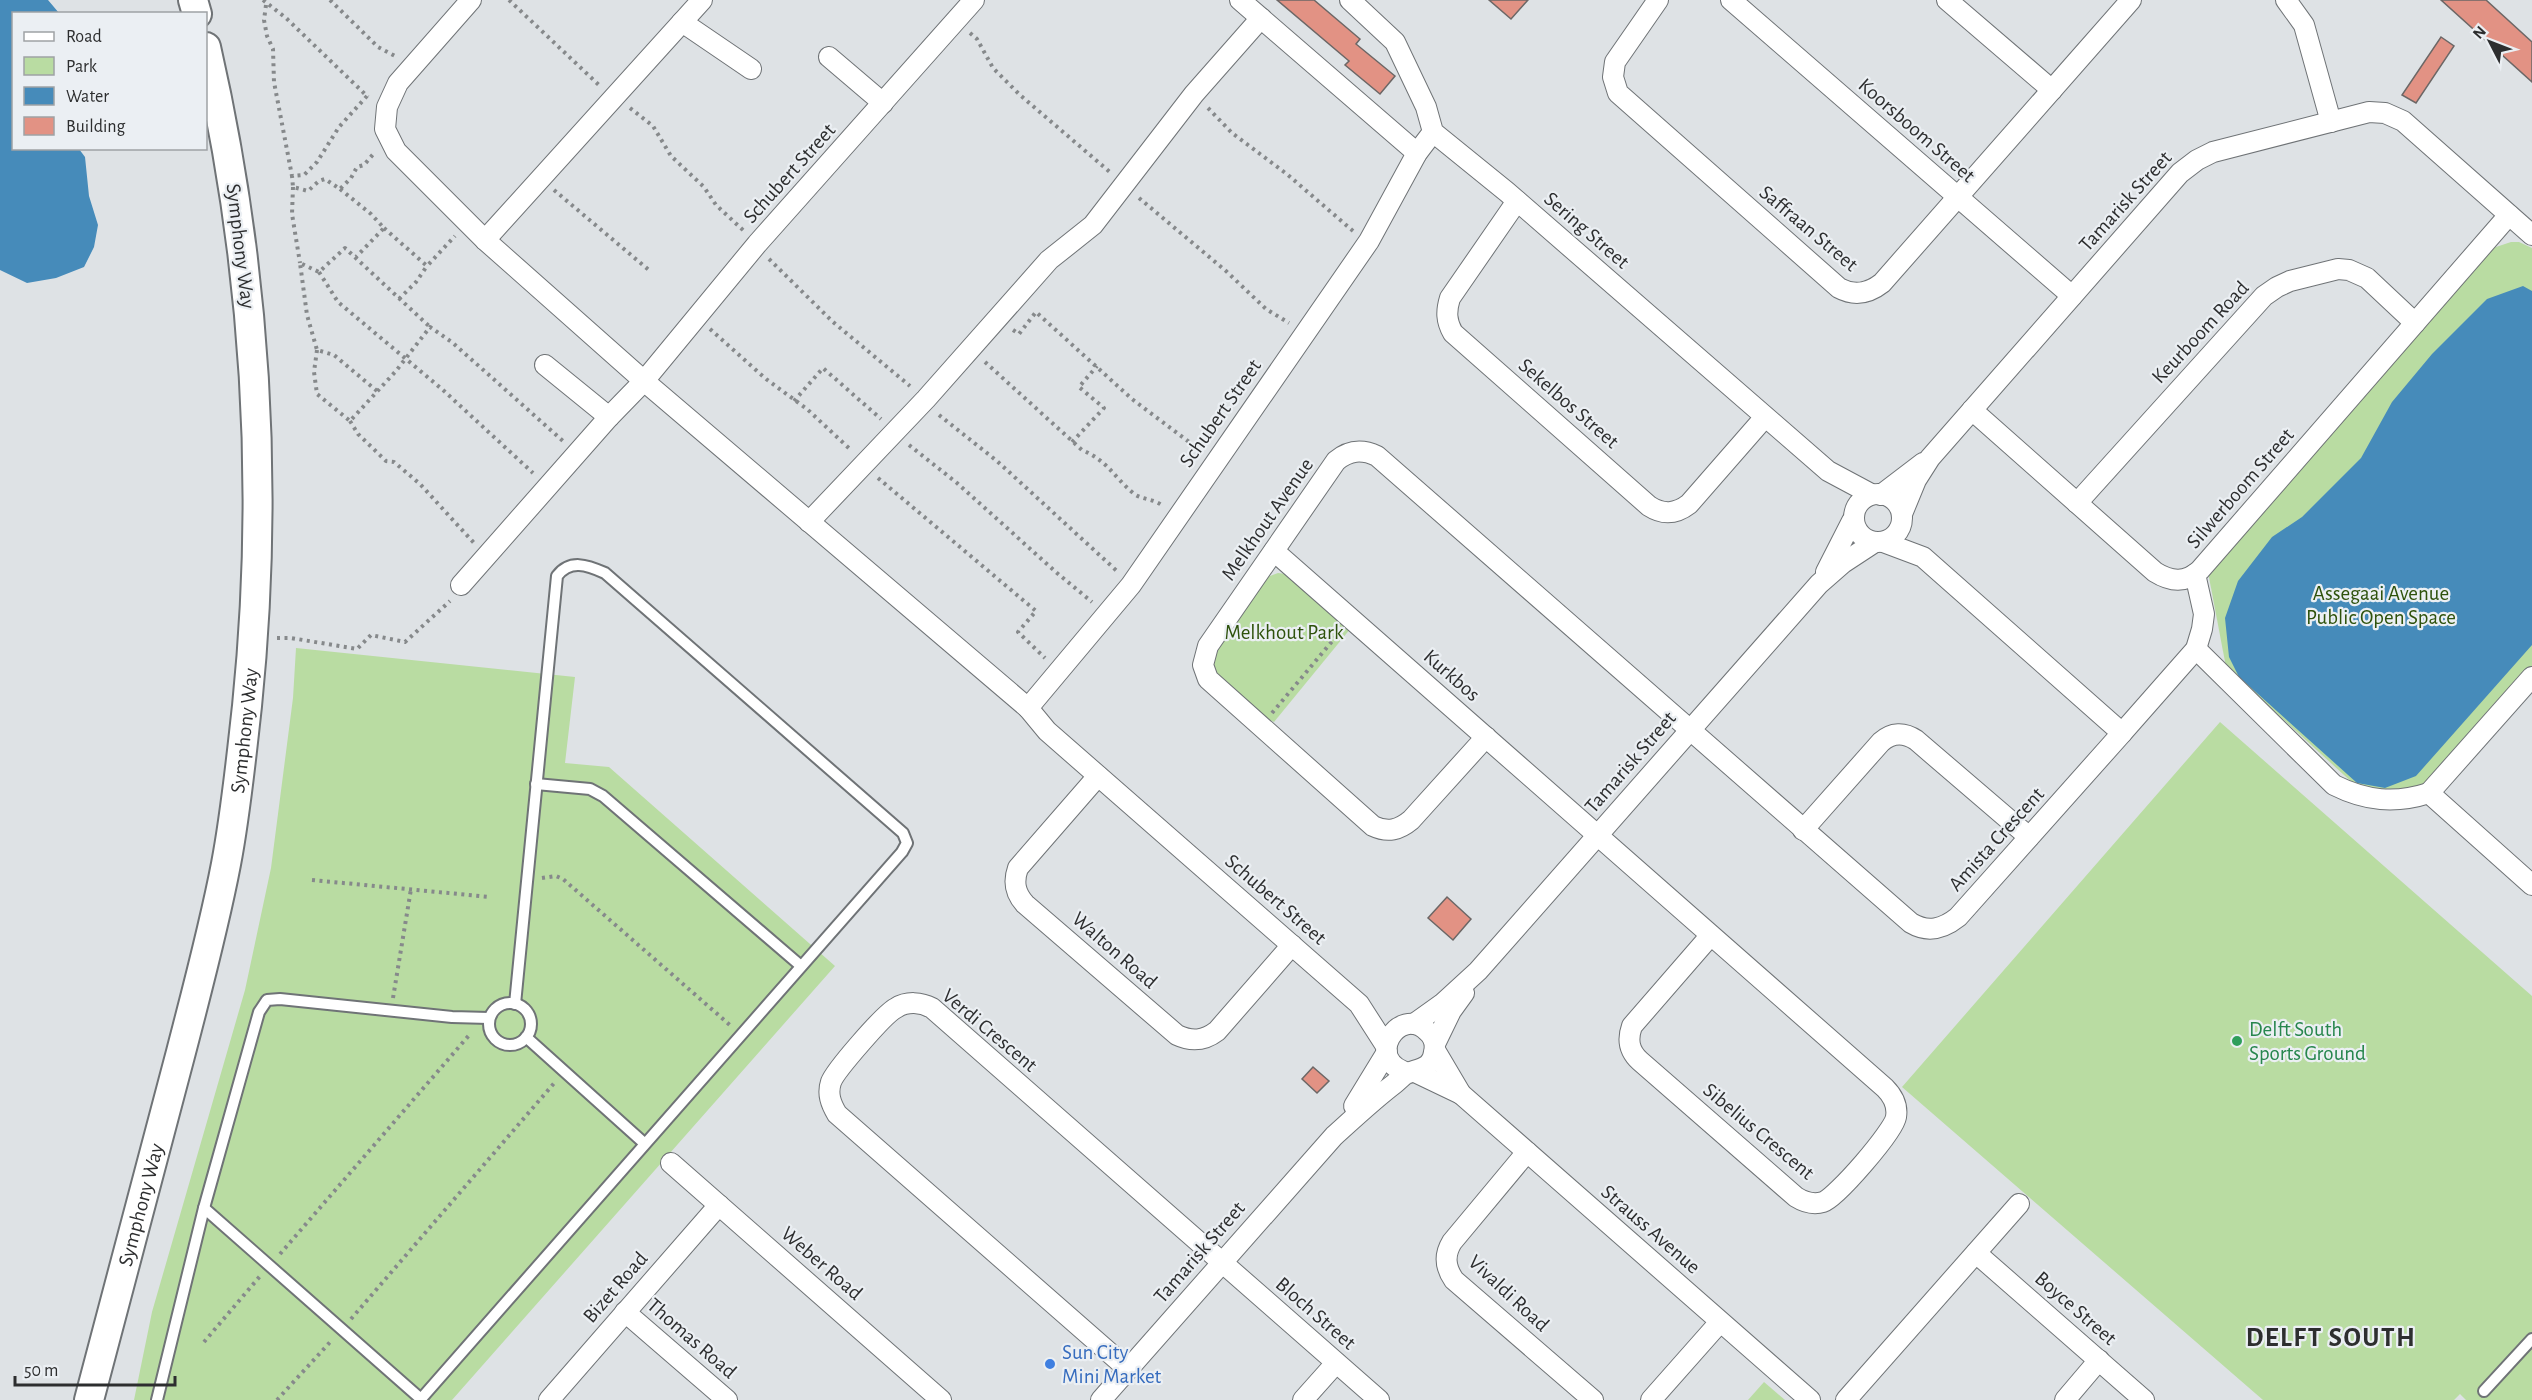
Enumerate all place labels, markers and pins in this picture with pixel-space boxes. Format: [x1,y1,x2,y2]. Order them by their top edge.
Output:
place label: Delft South Sports Ground [2249,1019,2366,1064]
marker: Delft South Sports Ground [2230,1034,2244,1048]
place label: Sun City Mini Market [1062,1342,1162,1387]
marker: Sun City Mini Market [1043,1357,1057,1371]

